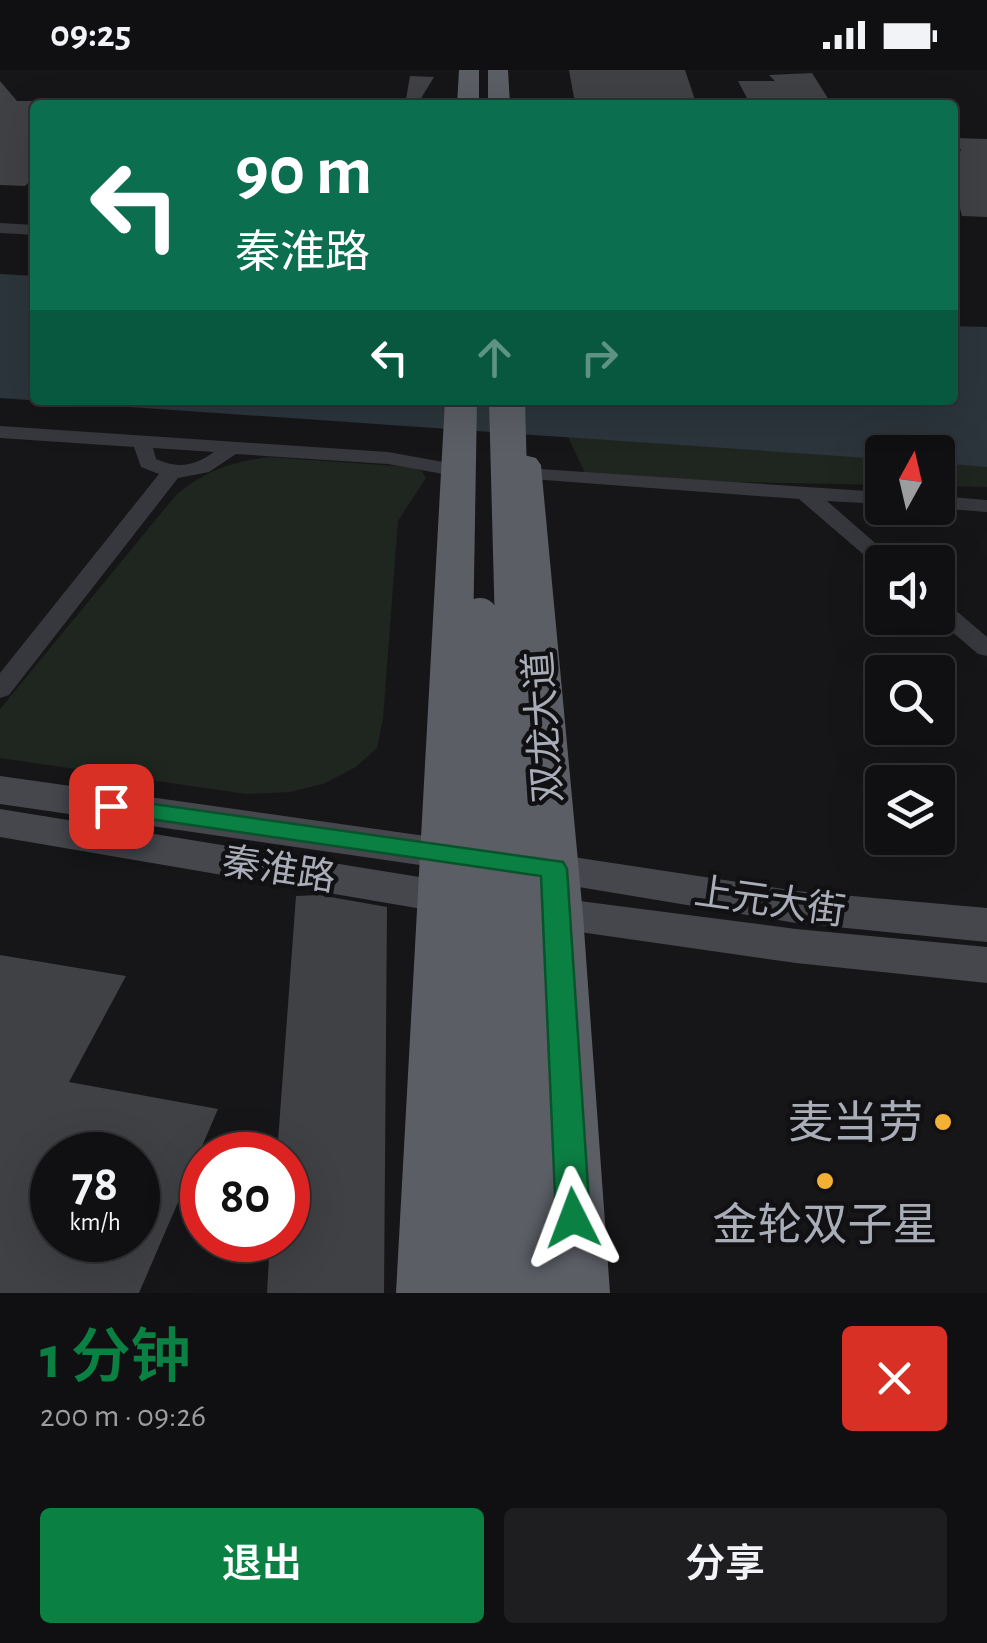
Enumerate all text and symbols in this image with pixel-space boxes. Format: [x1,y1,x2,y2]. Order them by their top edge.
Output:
text: 09:25 [50,16,131,54]
text: 90 m [235,137,372,207]
icon: left [70,140,200,270]
text: 秦淮路 [235,231,370,276]
icon: left [362,330,417,385]
icon: ahead [467,330,522,385]
icon: right [572,330,627,385]
north arrow [865,435,955,525]
map controls [865,435,955,855]
button: sound [865,545,955,635]
street label: 双龙大道 [518,650,569,804]
button: search [865,655,955,745]
pin [69,764,154,849]
button: layers [865,765,955,855]
icon: arrive [84,779,139,834]
street label: 秦淮路 [219,841,338,899]
street label: 上元大街 [692,872,848,932]
place label: 麦当劳 [788,1099,923,1147]
marker: 麦当劳 [932,1111,954,1133]
speed limit sign: 80 [180,1132,310,1262]
text: 78 [72,1160,118,1210]
position arrow [521,1166,625,1270]
marker: 金轮双子星 [814,1170,836,1192]
place label: 金轮双子星 [712,1201,938,1249]
text: km/h [69,1210,121,1235]
button: close [842,1326,947,1431]
text: 1 分钟 [40,1329,191,1389]
text: 200 m · 09:26 [40,1400,206,1432]
button: 退出 [40,1508,484,1623]
button: 分享 [504,1508,947,1623]

